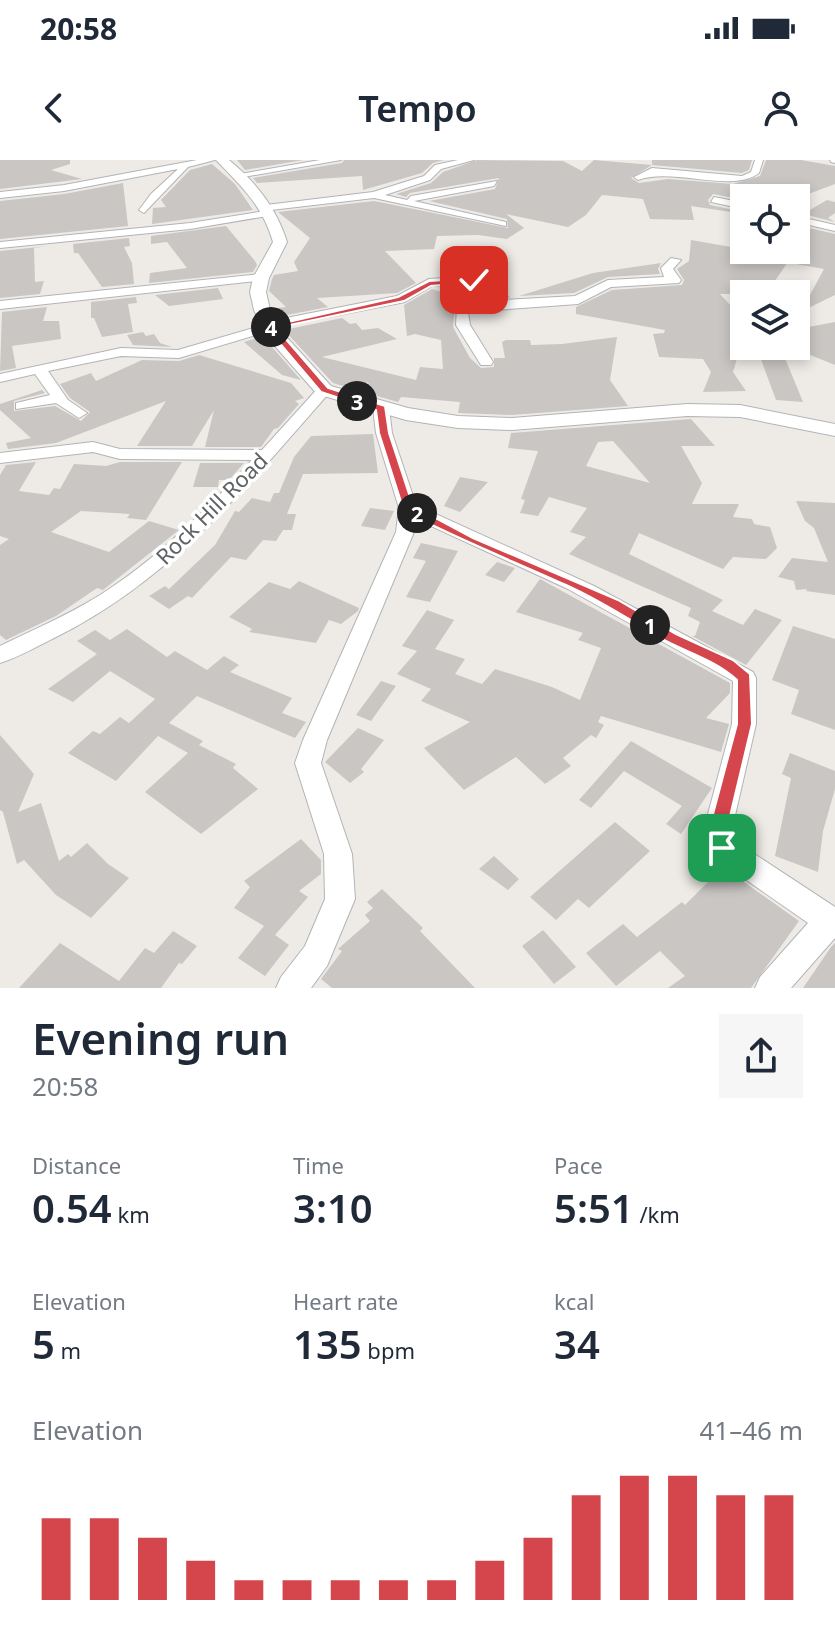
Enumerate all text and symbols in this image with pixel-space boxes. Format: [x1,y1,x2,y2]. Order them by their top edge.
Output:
text: 20:58 [40,8,117,49]
text: Tempo [358,84,477,133]
icon: back [32,86,76,130]
icon: person [759,86,803,130]
map controls [730,184,810,360]
button: locate [730,184,810,264]
pin [440,246,508,314]
icon: check [452,258,496,302]
button: layers [730,280,810,360]
pin: 4 [251,307,291,347]
text: 4 [265,312,277,342]
pin: 3 [337,381,377,421]
text: 3 [351,386,363,416]
street label: Rock Hill Road [148,445,274,571]
pin: 2 [397,493,437,533]
text: 2 [411,498,423,528]
pin: 1 [630,605,670,645]
text: 1 [644,610,656,640]
pin [688,814,756,882]
icon: arrive [700,826,744,870]
text: Evening run [32,1008,289,1068]
button: share [719,1014,803,1098]
text: 20:58 [32,1068,98,1104]
text: Distance [32,1150,121,1180]
text: Time [293,1150,344,1180]
text: Pace [554,1150,603,1180]
text: 0.54 [32,1180,112,1235]
text: 3:10 [293,1180,373,1235]
text: 5:51 [554,1180,634,1235]
text: km [112,1199,150,1229]
text: /km [634,1199,680,1229]
text: Elevation [32,1286,126,1316]
text: Heart rate [293,1286,398,1316]
text: kcal [554,1286,594,1316]
text: 5 [32,1316,55,1371]
text: 135 [293,1316,362,1371]
text: 34 [554,1316,600,1371]
text: m [55,1335,81,1365]
text: bpm [362,1335,415,1365]
text: Elevation [32,1412,143,1448]
text: 41–46 m [699,1412,803,1448]

